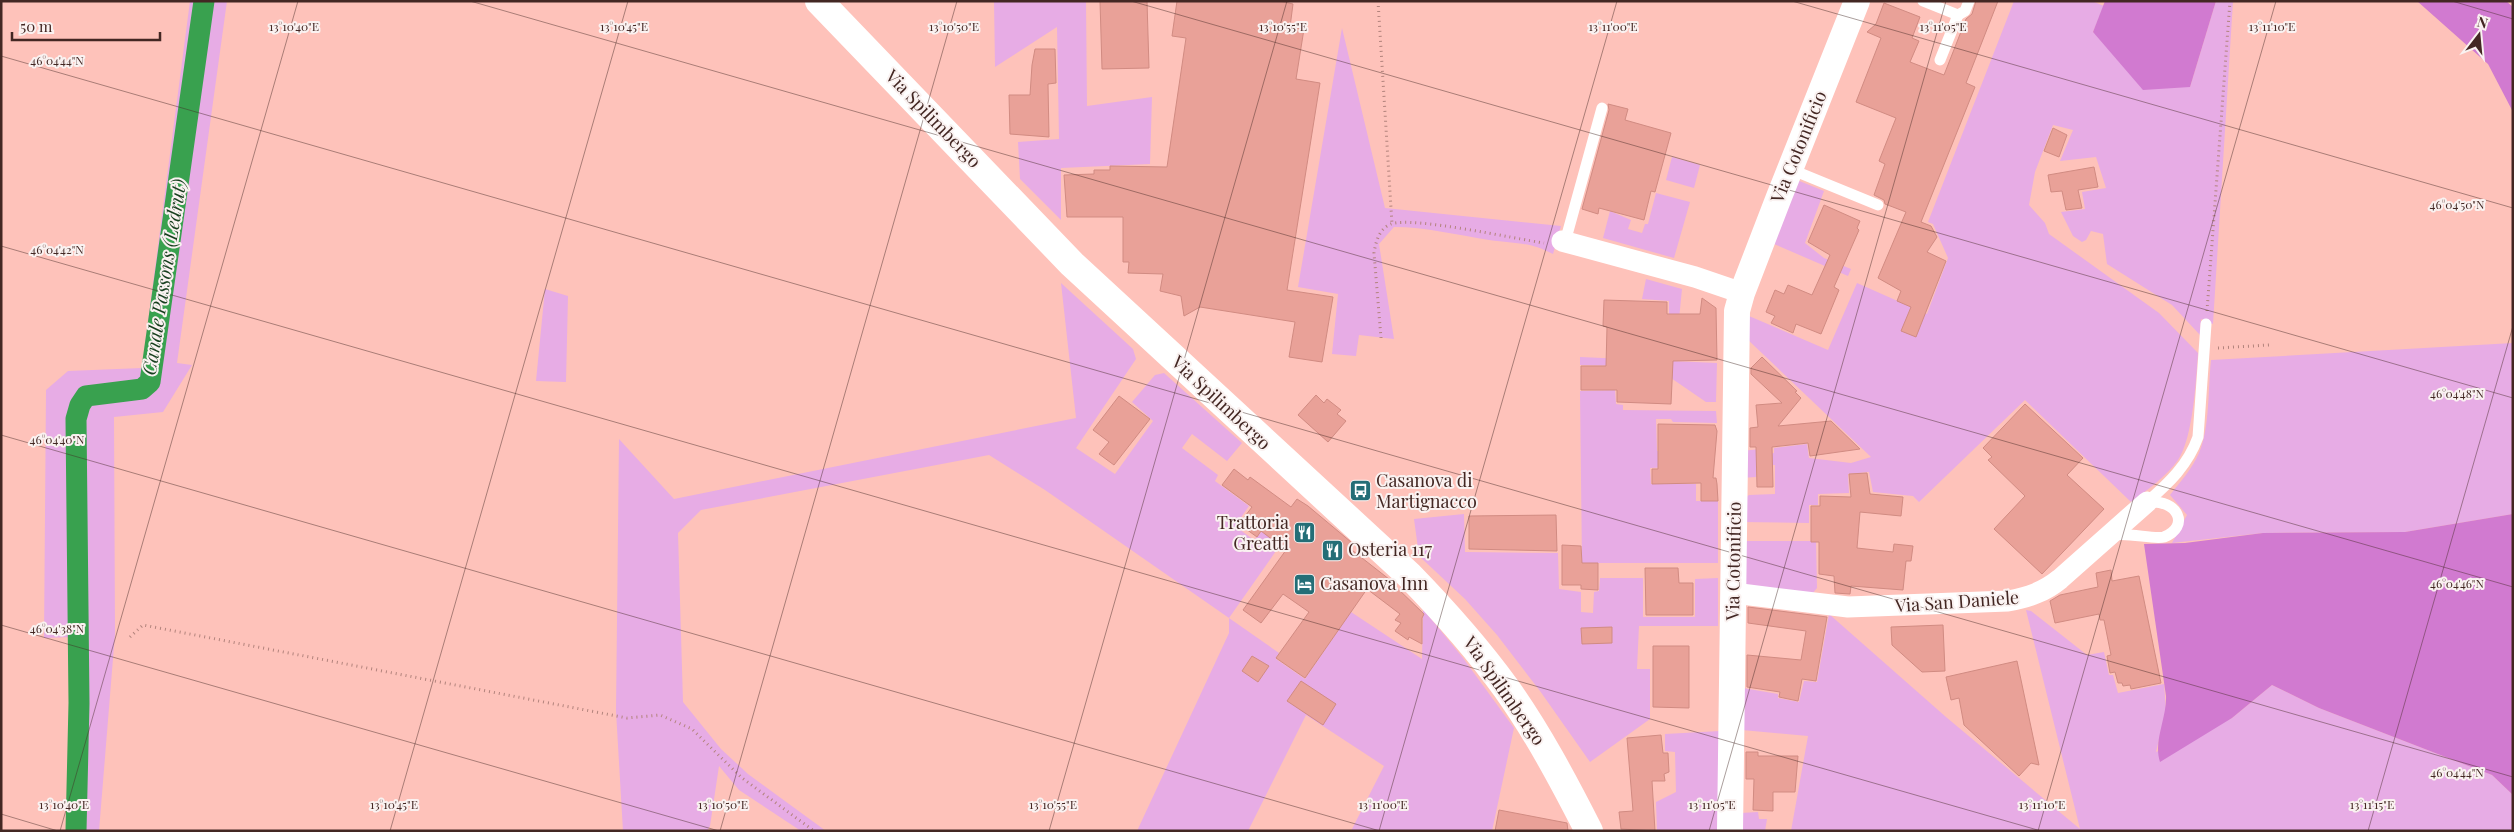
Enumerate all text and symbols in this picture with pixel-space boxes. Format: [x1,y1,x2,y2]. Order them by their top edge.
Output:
scale bar [12,10,160,42]
north arrow [2454,10,2504,60]
text: N [2475,11,2490,33]
text: 50 m [20,16,53,36]
text: 13°10'40"E [269,18,319,34]
text: 13°10'45"E [600,18,648,34]
text: 13°10'50"E [929,18,979,34]
text: 13°10'55"E [1259,18,1307,34]
text: 13°11'00"E [1588,18,1638,34]
text: 13°11'05"E [1919,18,1967,34]
text: 13°11'10"E [2249,18,2295,34]
text: 46°04'44"N [30,52,84,68]
street label: Via Spilimbergo [880,63,987,173]
street label: Via Cotonificio [1764,87,1832,207]
water label: Canale Passons (Ledrut) [135,177,191,377]
text: 46°04'50"N [2430,196,2485,212]
text: 46°04'42"N [30,241,84,257]
street label: Via Spilimbergo [1166,349,1277,455]
text: 46°04'48"N [2430,385,2485,401]
text: 46°04'40"N [30,431,85,447]
place label: Casanova di Martignacco [1376,468,1477,513]
bus stop icon: Casanova di Martignacco [1348,479,1372,503]
street label: Via Cotonificio [1720,501,1746,622]
place label: Trattoria Greatti [1217,510,1289,555]
restaurant icon: Trattoria Greatti [1293,521,1317,545]
place label: Osteria 117 [1348,537,1433,561]
restaurant icon: Osteria 117 [1320,538,1344,562]
place label: Casanova Inn [1320,571,1429,595]
hotel icon: Casanova Inn [1292,572,1316,596]
text: 46°04'46"N [2430,575,2484,591]
street label: Via San Daniele [1893,585,2020,617]
text: 46°04'38"N [30,620,85,636]
street label: Via Spilimbergo [1458,630,1551,750]
text: 46°04'44"N [2430,764,2484,780]
text: 13°10'40"E [39,796,89,812]
text: 13°10'45"E [370,796,418,812]
text: 13°10'50"E [698,796,748,812]
text: 13°10'55"E [1029,796,1077,812]
text: 13°11'00"E [1358,796,1408,812]
text: 13°11'05"E [1688,796,1736,812]
text: 13°11'10"E [2019,796,2065,812]
text: 13°11'15"E [2350,796,2394,812]

